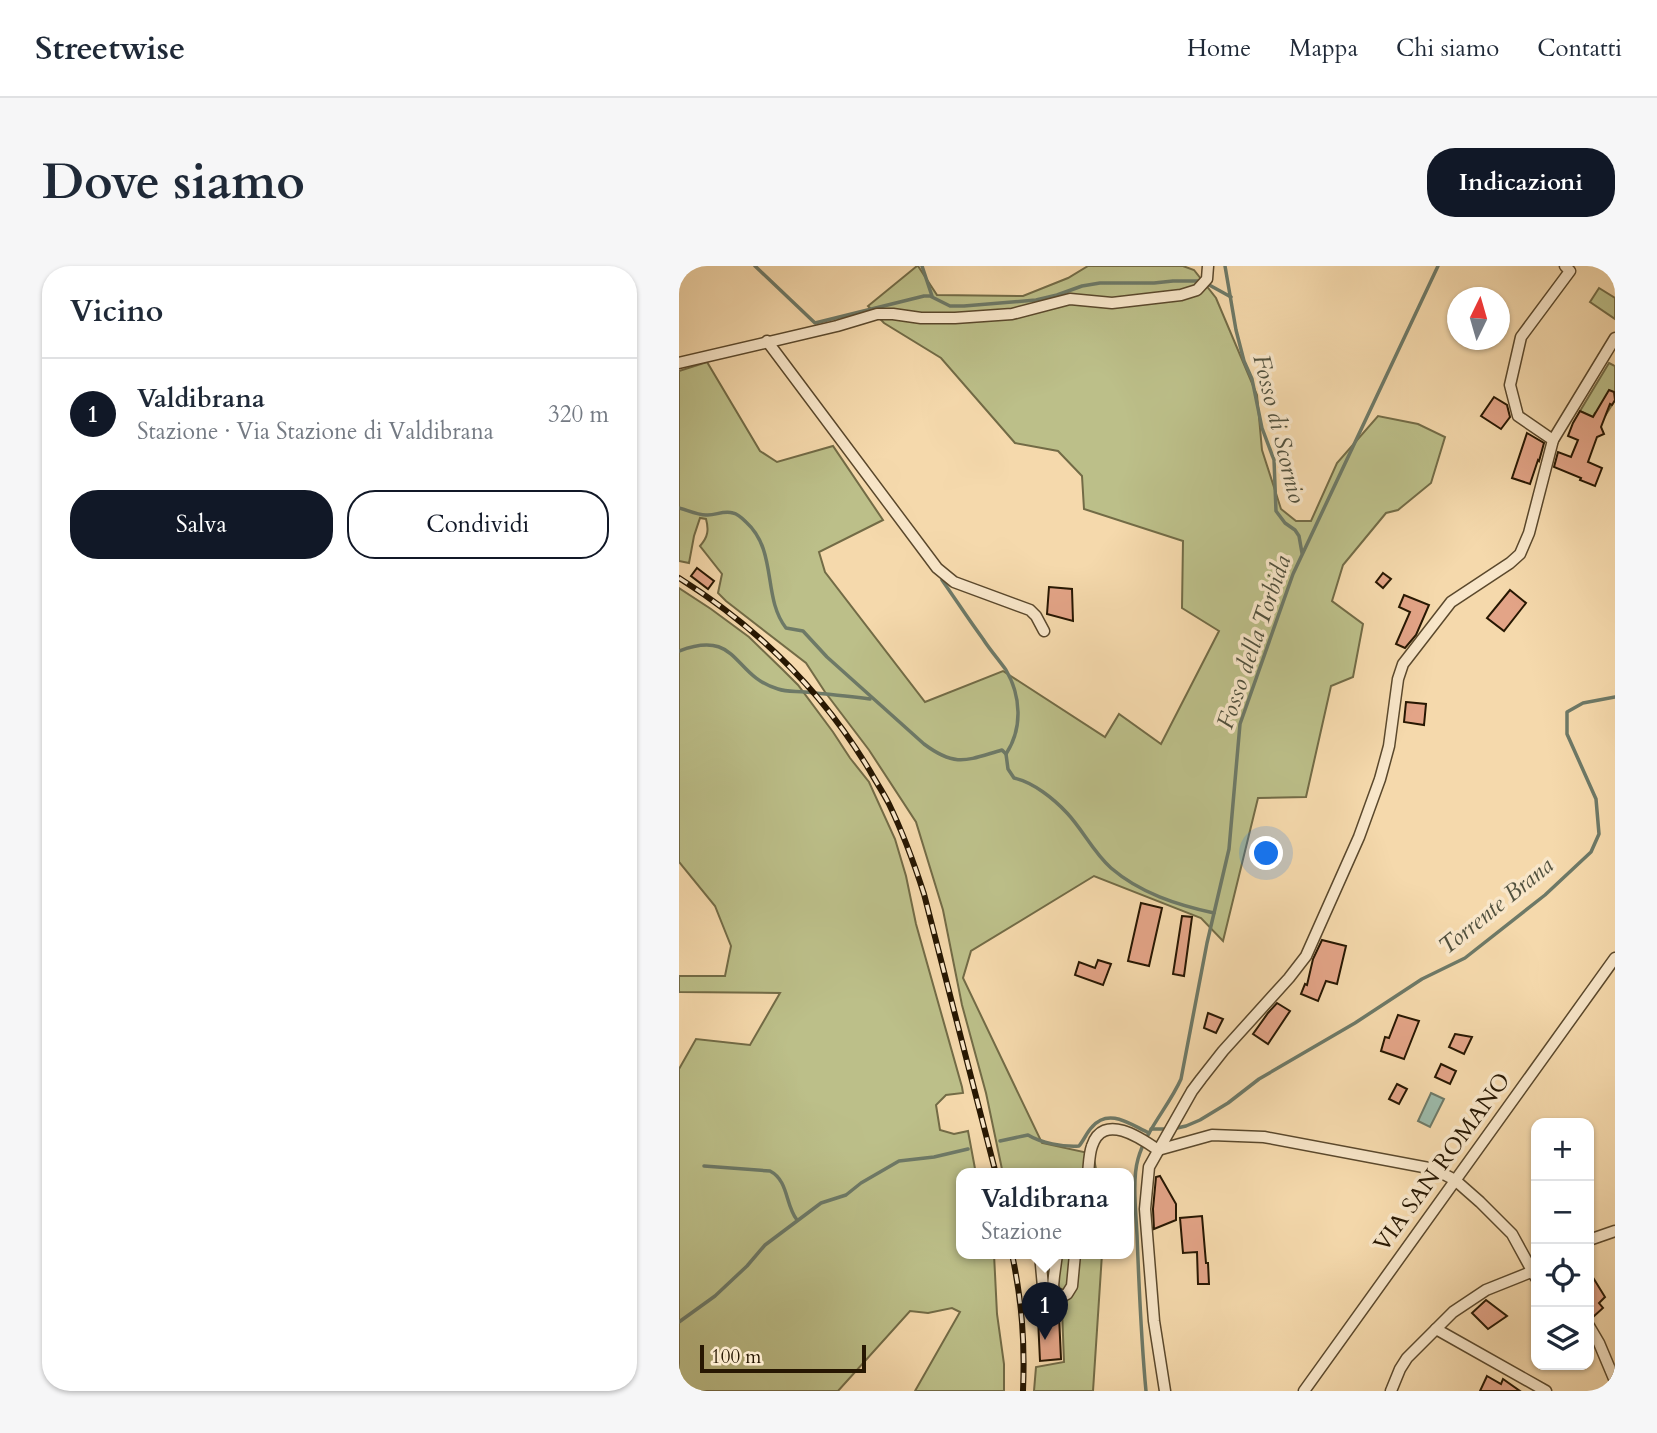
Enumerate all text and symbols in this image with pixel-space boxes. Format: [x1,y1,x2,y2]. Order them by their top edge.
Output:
text: Streetwise [35,26,185,71]
text: Home [1187,32,1251,65]
text: Mappa [1289,32,1358,65]
text: Chi siamo [1396,32,1499,65]
text: Contatti [1537,32,1622,65]
button: Indicazioni [1427,148,1615,217]
text: Dove siamo [42,149,305,216]
north arrow [1447,287,1510,350]
text: Vicino [70,291,163,332]
water label: Fosso di Scornio [1245,351,1313,507]
text: Valdibrana [137,381,265,416]
text: 1 [87,399,99,430]
text: 320 m [548,399,609,430]
text: Stazione · Via Stazione di Valdibrana [137,416,494,447]
button: Salva [70,490,333,559]
button: Condividi [347,490,609,559]
water label: Fosso della Torbida [1209,551,1299,733]
your location [1249,836,1283,870]
water label: Torrente Brana [1432,849,1561,963]
street label: VIA SAN ROMANO [1366,1066,1518,1258]
map controls [1531,1118,1594,1370]
button: + [1531,1118,1594,1181]
popup [956,1168,1134,1259]
text: Valdibrana [981,1181,1109,1216]
button: − [1531,1181,1594,1244]
text: Stazione [981,1216,1063,1247]
button: locate [1531,1244,1594,1307]
pin: 1 [1022,1282,1068,1340]
button: layers [1531,1307,1594,1370]
scale bar [700,1342,866,1374]
text: 100 m [711,1344,761,1370]

